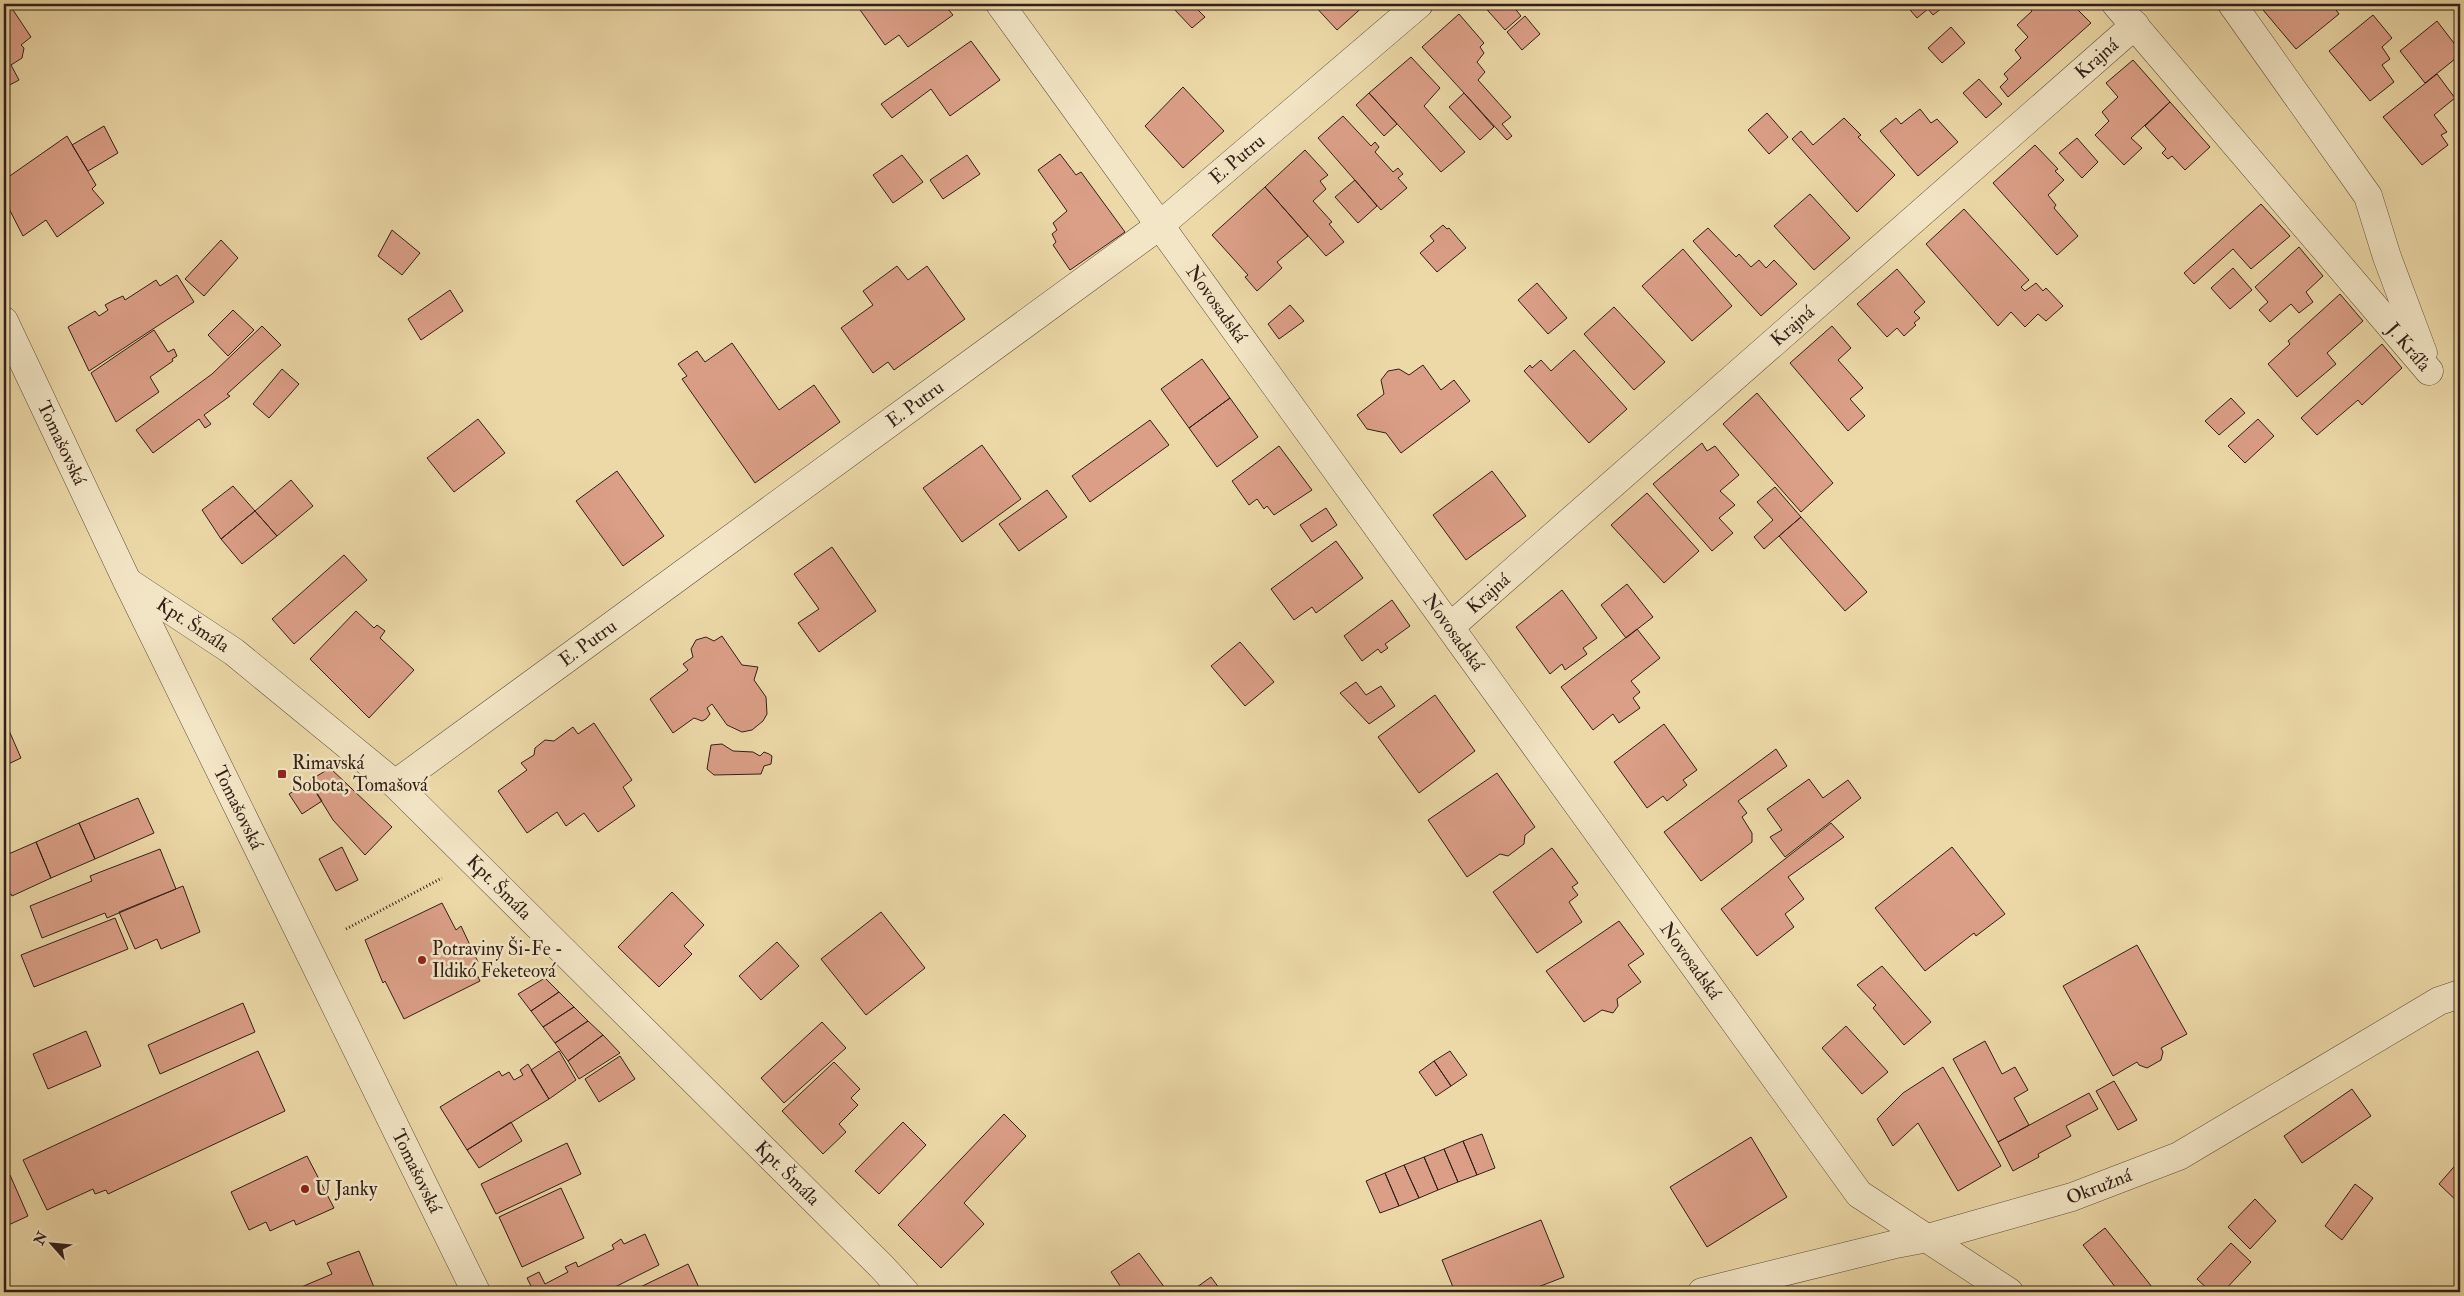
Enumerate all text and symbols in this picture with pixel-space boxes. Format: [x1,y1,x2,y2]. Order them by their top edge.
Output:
street label: Krajná [2070,33,2124,84]
street label: E. Putru [1205,129,1270,190]
street label: Novosadská [1181,261,1253,348]
street label: Krajná [1766,300,1819,352]
street label: J. Kráľa [2381,317,2436,377]
street label: E. Putru [882,375,949,433]
street label: Tomašovská [32,397,92,489]
street label: Krajná [1462,568,1515,619]
street label: Novosadská [1418,589,1490,676]
street label: Kpt. Šmála [152,592,234,658]
street label: E. Putru [555,614,622,672]
place label: Rimavská Sobota, Tomašová [292,751,428,797]
street label: Tomašovská [208,762,269,854]
marker: Rimavská Sobota, Tomašová [276,768,288,780]
street label: Kpt. Šmála [461,850,537,925]
street label: Novosadská [1655,917,1727,1004]
place label: Potraviny Ši-Fe - Ildikó Feketeová [432,935,563,983]
marker: Potraviny Ši-Fe - Ildikó Feketeová [416,954,428,966]
street label: Tomašovská [386,1125,447,1217]
street label: Kpt. Šmála [750,1136,825,1211]
street label: Okružná [2063,1163,2135,1210]
place label: U Janky [315,1177,378,1201]
marker: U Janky [299,1183,311,1195]
north arrow [28,1218,78,1268]
text: N [30,1228,51,1249]

